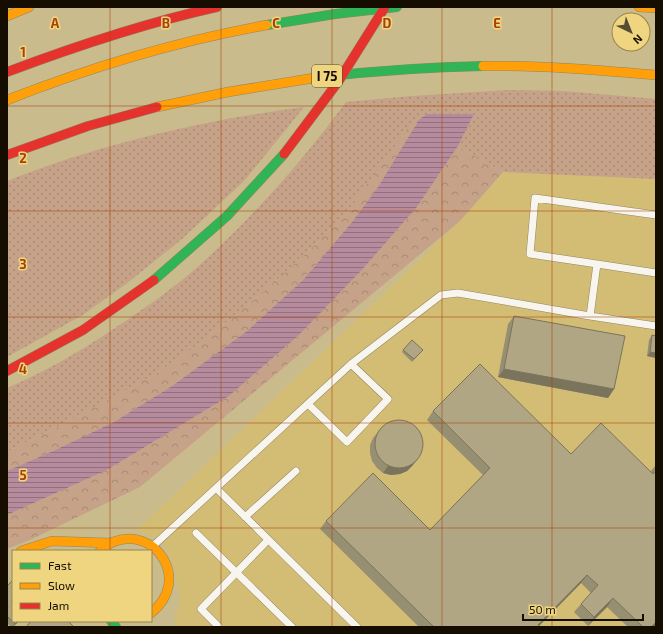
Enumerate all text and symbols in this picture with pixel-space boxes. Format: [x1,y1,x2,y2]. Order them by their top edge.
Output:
north arrow [611,12,651,52]
text: A [51,15,60,31]
text: B [162,15,170,31]
text: C [272,15,280,31]
text: D [383,15,392,31]
text: E [493,15,501,31]
text: N [631,32,646,47]
text: 1 [20,44,26,60]
road number: I 75 [312,65,342,87]
text: 2 [19,150,27,166]
text: 3 [19,256,27,272]
text: 4 [19,361,27,377]
text: 5 [19,467,27,483]
legend [12,550,152,622]
text: Fast [48,558,72,572]
text: Slow [48,578,75,592]
scale bar [523,596,643,622]
text: Jam [48,598,69,612]
text: 50 m [529,602,556,616]

